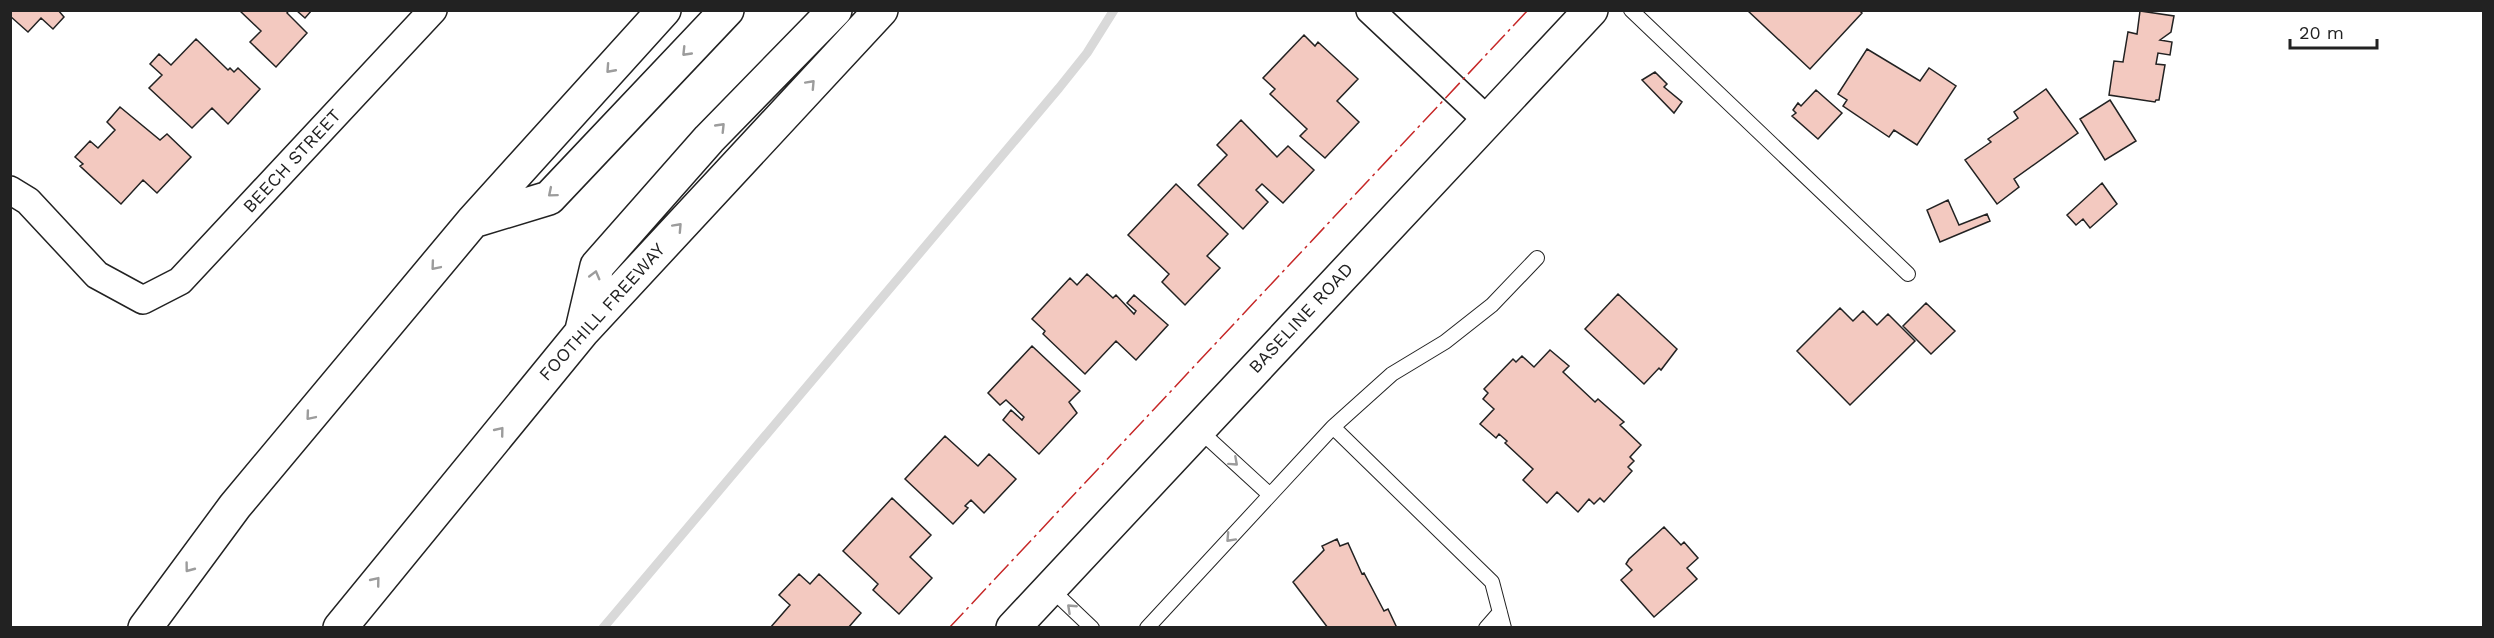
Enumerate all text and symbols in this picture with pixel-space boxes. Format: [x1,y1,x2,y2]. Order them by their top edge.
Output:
scale bar [2290,12,2377,50]
text: 20 m [2299,22,2344,43]
one-way arrow [682,46,693,56]
one-way arrow [607,62,618,73]
one-way arrow [804,81,815,91]
street label: BEECH STREET [238,104,345,217]
one-way arrow [713,124,724,135]
one-way arrow [548,186,559,197]
one-way arrow [671,223,682,234]
street label: FOOTHILL FREEWAY [534,238,669,385]
street label: BASELINE ROAD [1244,258,1357,377]
one-way arrow [432,259,443,270]
one-way arrow [587,270,600,280]
one-way arrow [307,409,318,420]
one-way arrow [493,427,504,438]
one-way arrow [1227,455,1238,466]
one-way arrow [1227,531,1238,542]
one-way arrow [185,561,196,572]
one-way arrow [369,577,380,588]
one-way arrow [1067,604,1077,615]

